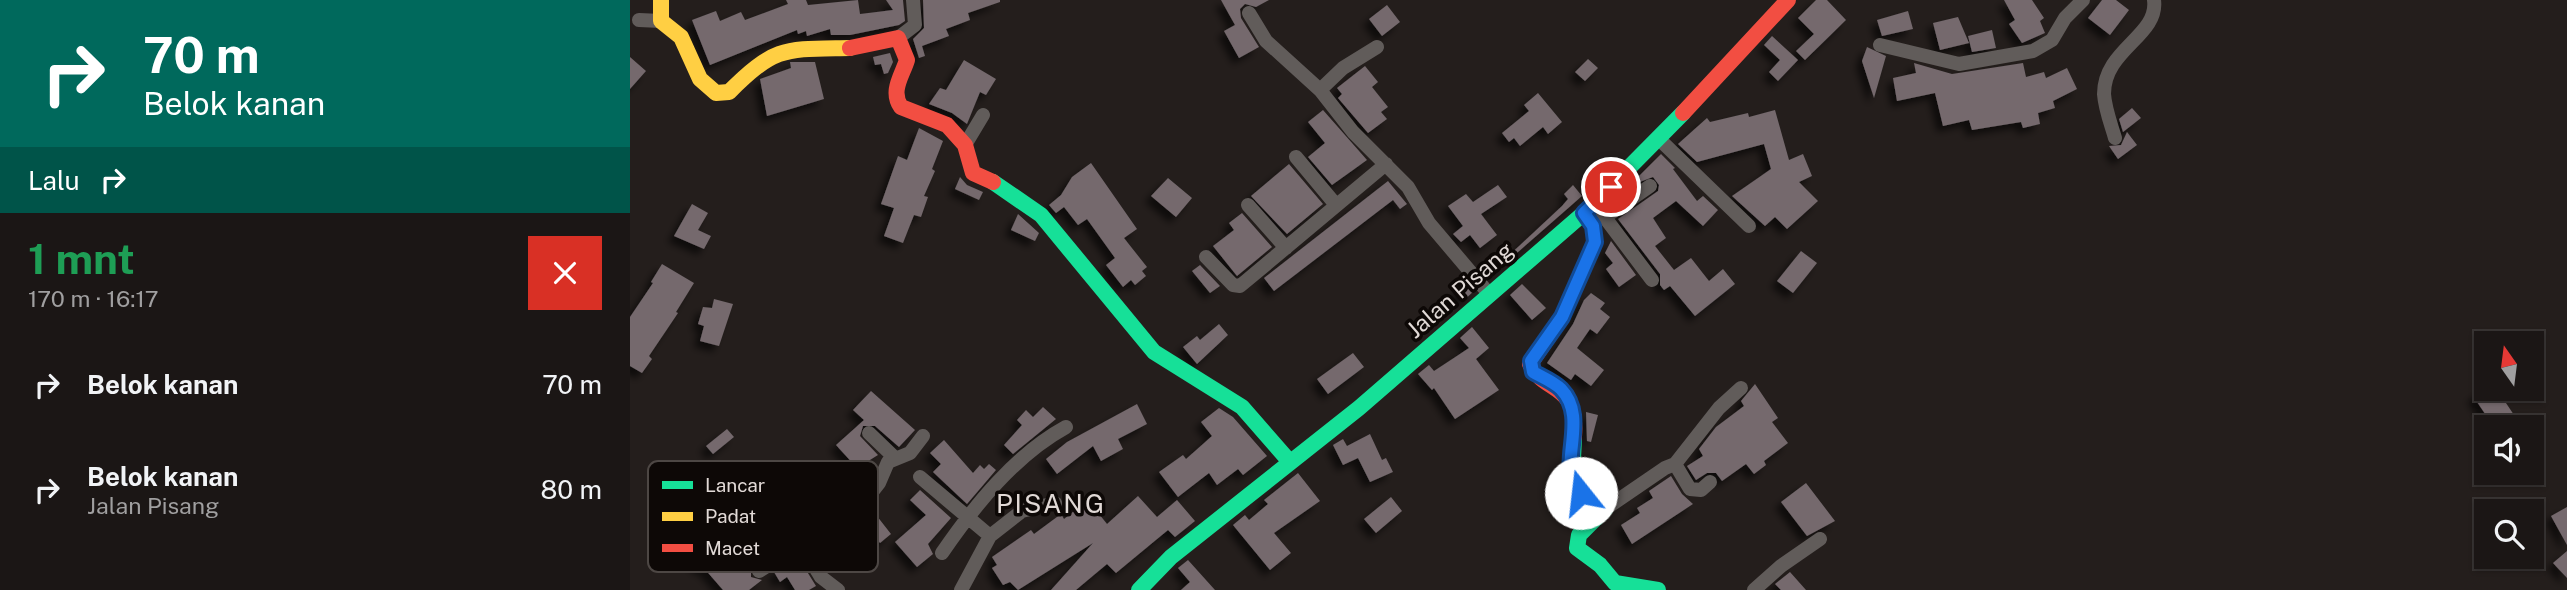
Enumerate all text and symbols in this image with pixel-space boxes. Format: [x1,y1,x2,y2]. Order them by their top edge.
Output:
text: 70 m [143,26,260,84]
icon: right [28,28,119,119]
text: Belok kanan [143,85,325,122]
pin [1581,157,1641,217]
icon: right [94,161,132,199]
text: Lalu [28,165,80,196]
icon: arrive [1592,168,1630,206]
text: 1 mnt [28,234,135,283]
button: close [528,236,602,310]
street label: Jalan Pisang [1401,236,1518,343]
text: 170 m · 16:17 [28,285,159,312]
north arrow [2474,331,2544,401]
map controls [2474,331,2544,569]
icon: right [28,366,66,404]
text: Belok kanan [87,369,238,400]
text: 70 m [542,369,602,400]
button: sound [2474,415,2544,485]
position arrow [1544,456,1618,530]
text: Belok kanan [87,461,238,492]
legend [648,461,878,572]
icon: right [28,471,66,509]
text: 80 m [541,474,602,505]
text: Lancar [705,474,765,496]
district label: PISANG [996,488,1106,519]
text: Jalan Pisang [87,492,219,519]
button: search [2474,499,2544,569]
text: Padat [705,505,756,527]
text: Macet [705,537,760,559]

